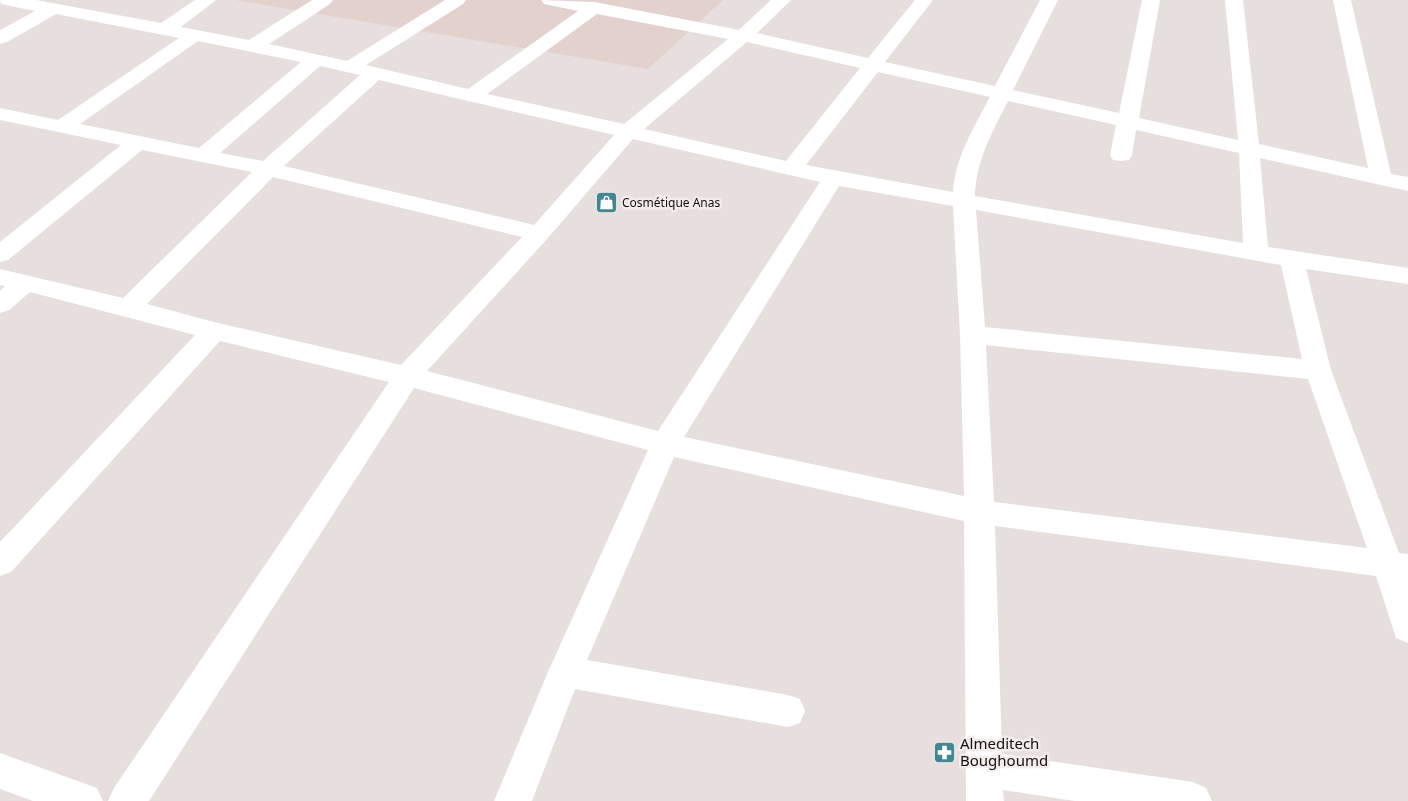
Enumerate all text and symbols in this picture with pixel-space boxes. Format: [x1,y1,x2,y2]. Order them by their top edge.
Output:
shop icon: Cosmétique Anas [594,190,618,214]
place label: Cosmétique Anas [622,194,721,211]
place label: Almeditech Boughoumd [960,733,1048,770]
pharmacy icon: Almeditech Boughoumd [932,740,956,764]

